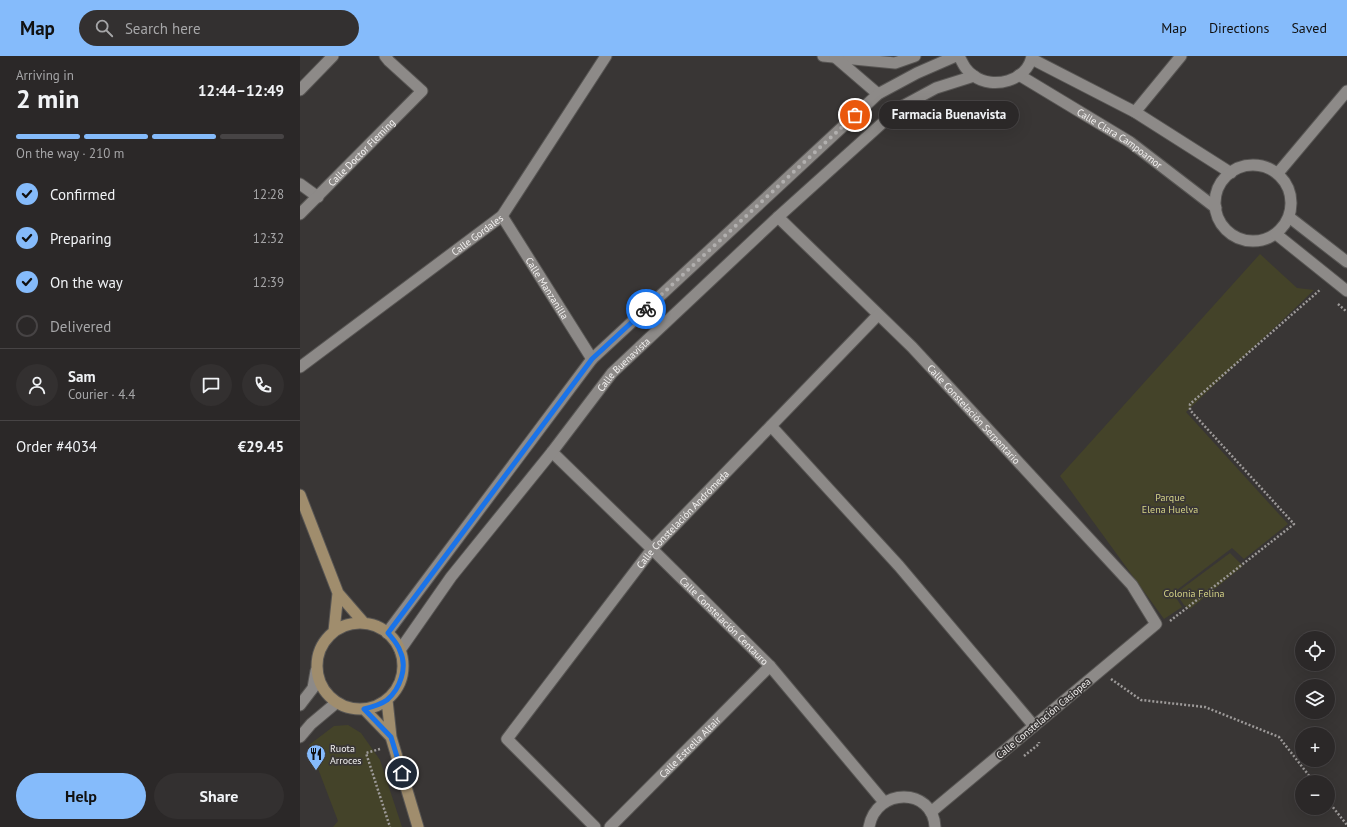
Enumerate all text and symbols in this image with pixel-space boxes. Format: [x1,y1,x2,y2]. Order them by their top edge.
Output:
search box [79,10,359,46]
text: Map [20,16,55,40]
icon: search [93,17,115,39]
text: Search here [125,19,201,38]
text: Map [1161,19,1187,37]
text: Directions [1209,19,1269,37]
text: Saved [1291,19,1327,37]
text: Arriving in [16,67,74,84]
text: 12:44–12:49 [198,81,284,100]
text: 2 min [16,82,79,115]
pin [838,98,872,132]
callout: Farmacia Buenavista [879,101,1019,129]
icon: bag [844,104,866,126]
street label: Calle Clara Campoamor [1074,105,1165,172]
text: Farmacia Buenavista [892,106,1006,123]
street label: Calle Doctor Fleming [325,116,398,189]
text: On the way · 210 m [16,145,124,162]
icon: check [16,183,38,205]
text: Confirmed [50,185,115,204]
text: 12:28 [253,186,284,203]
street label: Calle Gordales [449,211,506,259]
icon: check [16,227,38,249]
text: Preparing [50,229,112,248]
text: 12:32 [253,230,284,247]
street label: Calle Manzanilla [522,255,571,322]
icon: check [16,271,38,293]
text: On the way [50,273,123,292]
text: 12:39 [253,274,284,291]
courier [626,289,666,329]
icon: bike [635,298,657,320]
text: Delivered [50,317,111,336]
street label: Calle Buenavista [594,335,653,394]
street label: Calle Constelación Serpentario [924,362,1023,467]
button: person [16,364,58,406]
button: chat [190,364,232,406]
button: phone [242,364,284,406]
text: Sam [68,367,95,386]
text: Courier · 4.4 [68,386,135,403]
text: Order #4034 [16,437,97,456]
text: €29.45 [238,437,284,456]
street label: Calle Constelación Andrómeda [633,467,732,571]
park label: Parque Elena Huelva [1142,491,1198,516]
street label: Calle Constelación Centauro [677,574,771,668]
park label: Colonia Felina [1163,587,1225,600]
map controls [1295,631,1335,815]
button: locate [1295,631,1335,671]
street label: Calle Constelación Casiopea [993,675,1093,762]
button: layers [1295,679,1335,719]
street label: Calle Estrella Altair [656,713,724,781]
button: + [1295,727,1335,767]
place label: Ruota Arroces [330,742,362,767]
restaurant icon: Ruota Arroces [305,743,327,771]
pin [385,756,419,790]
icon: home [391,762,413,784]
button: Help [16,773,146,819]
button: Share [154,773,284,819]
button: − [1295,775,1335,815]

